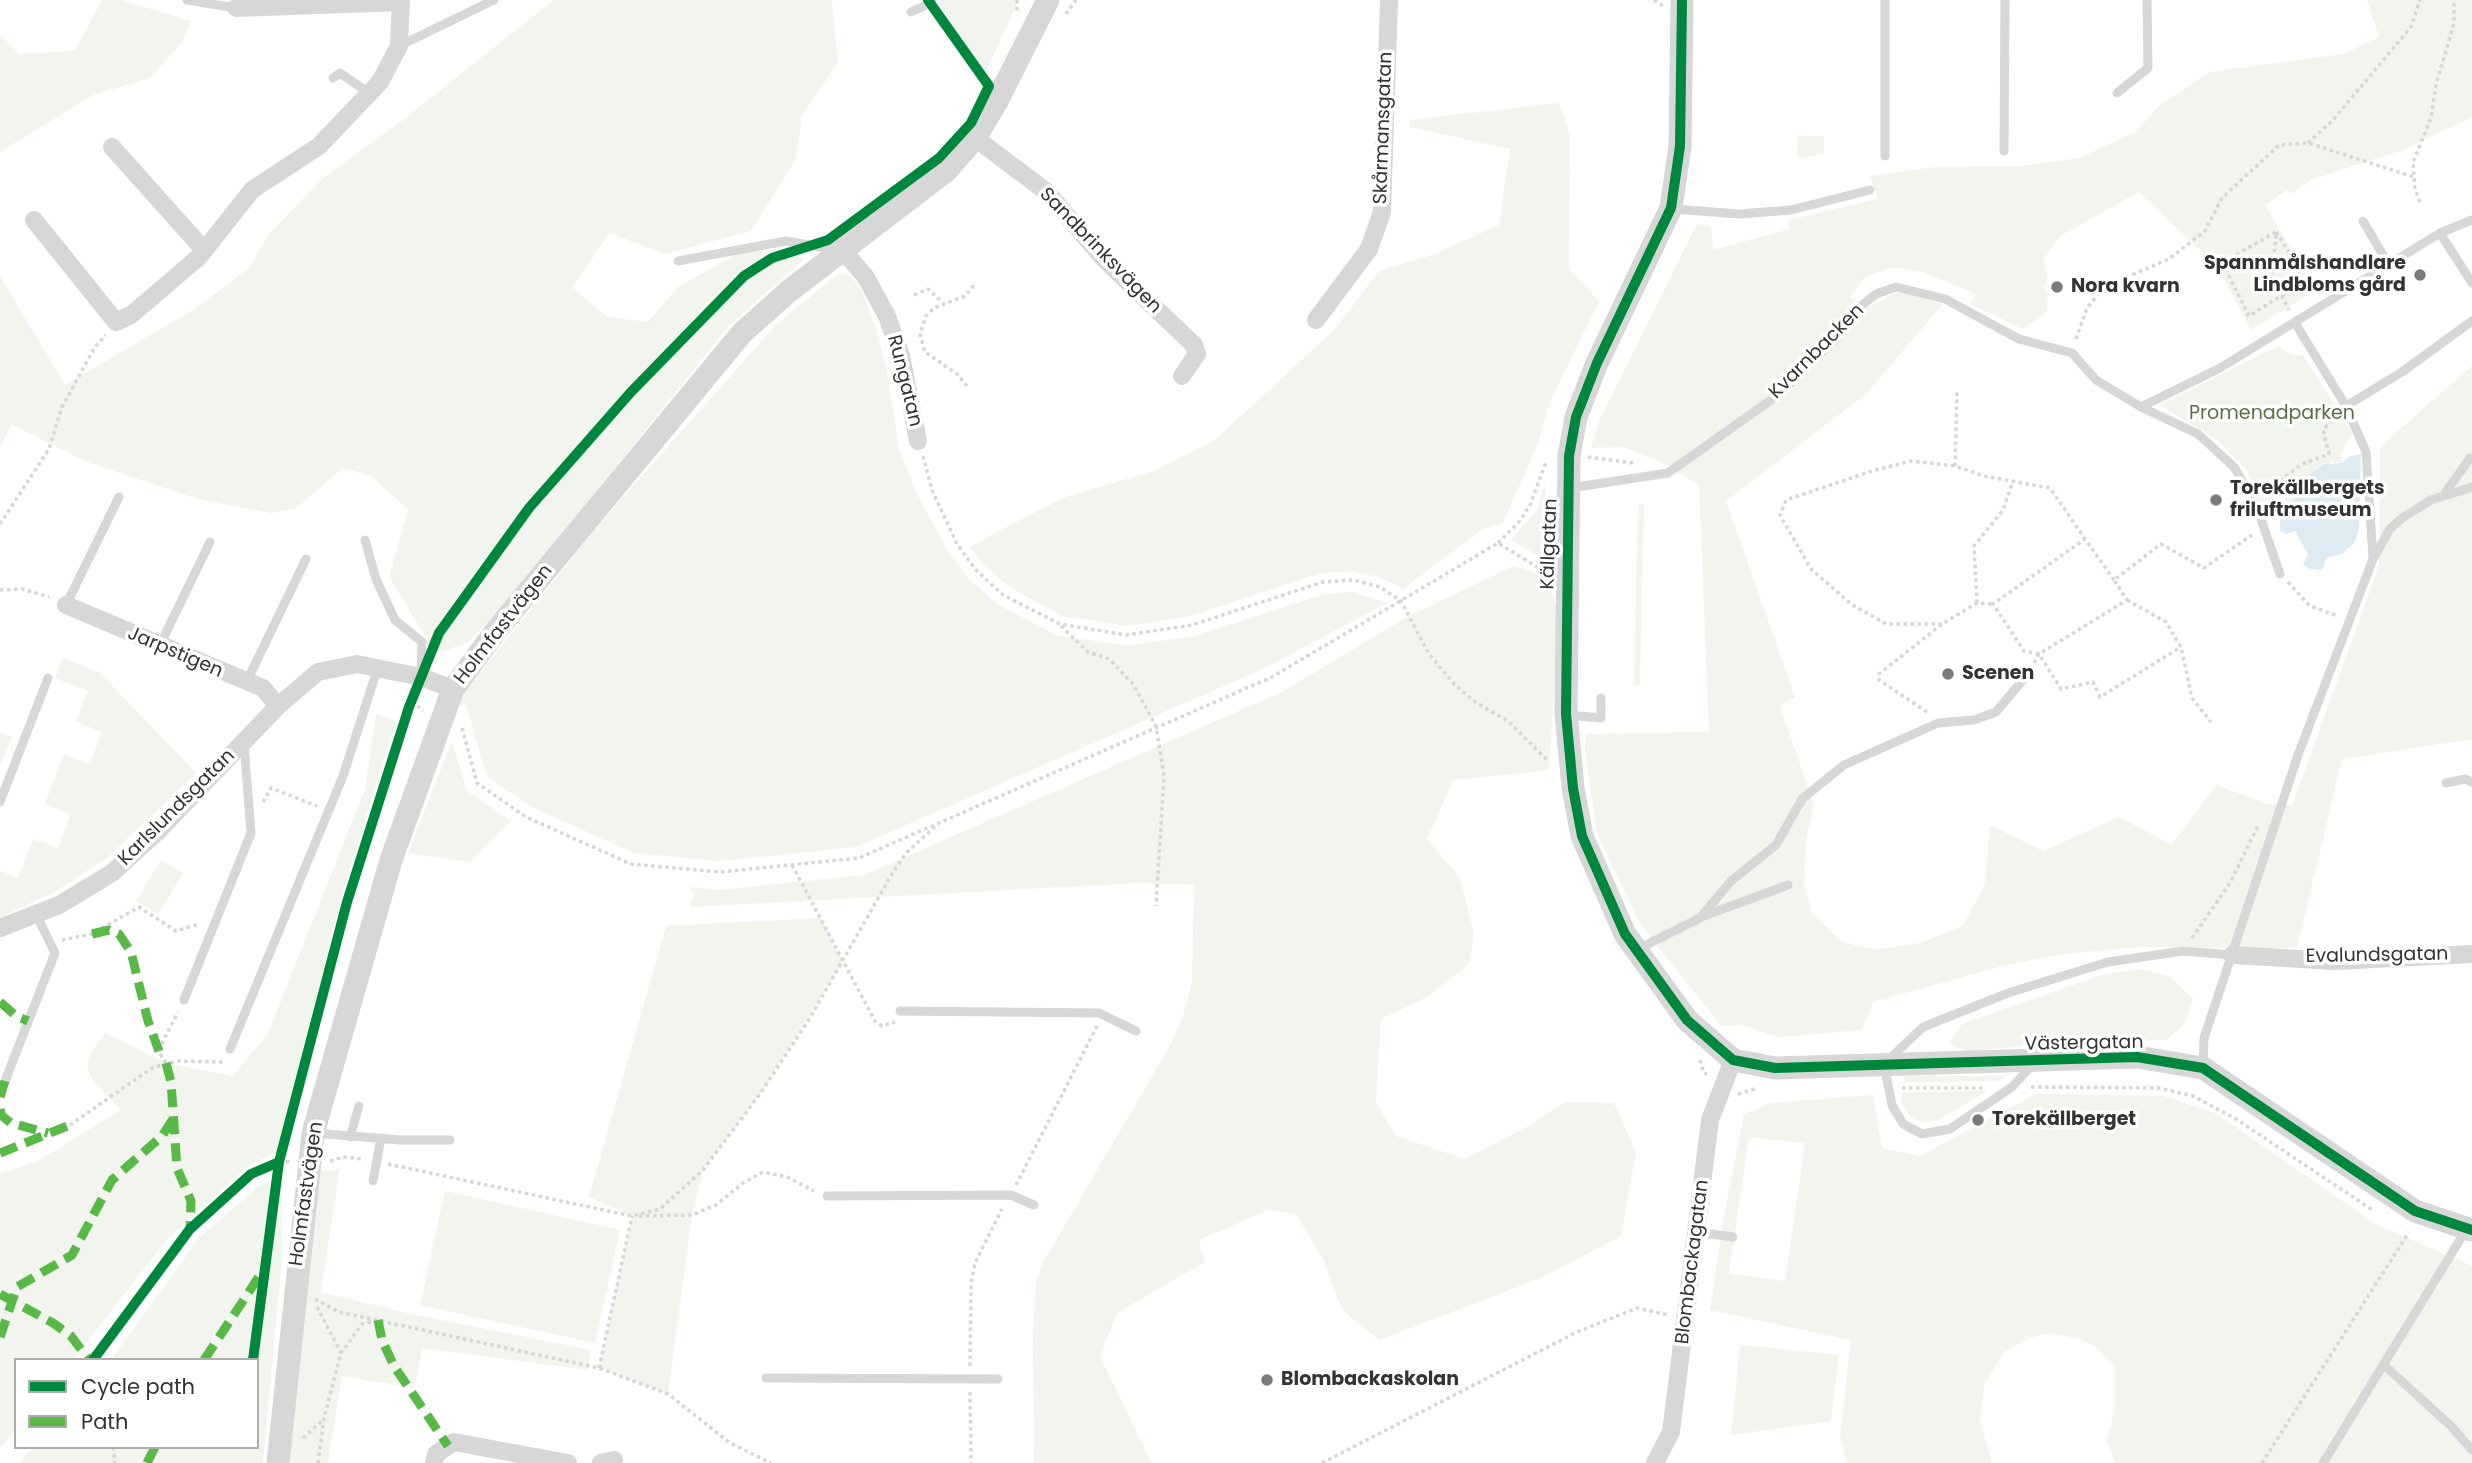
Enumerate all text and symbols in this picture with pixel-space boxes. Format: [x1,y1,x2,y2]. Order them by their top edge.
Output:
street label: Skårmansgatan [1370,51,1398,205]
street label: Sandbrinksvägen [1034,183,1166,319]
place label: Spannmålshandlare Lindbloms gård [2204,253,2406,297]
marker: Spannmålshandlare Lindbloms gård [2412,267,2428,283]
place label: Nora kvarn [2071,276,2180,298]
marker: Nora kvarn [2049,279,2065,295]
street label: Kvarnbacken [1765,300,1869,404]
street label: Rungatan [882,333,926,429]
park label: Promenadparken [2189,403,2355,425]
place label: Torekällbergets friluftmuseum [2230,478,2385,522]
marker: Torekällbergets friluftmuseum [2208,492,2224,508]
street label: Källgatan [1537,498,1563,590]
street label: Holmfastvägen [450,561,558,689]
street label: Jarpstigen [124,623,226,683]
place label: Scenen [1962,663,2034,685]
marker: Scenen [1940,666,1956,682]
street label: Karlslundsgatan [114,745,240,871]
street label: Evalundsgatan [2306,943,2448,969]
street label: Västergatan [2024,1032,2144,1056]
place label: Torekällberget [1992,1109,2136,1131]
marker: Torekällberget [1970,1112,1986,1128]
street label: Holmfastvägen [286,1120,328,1268]
street label: Blombackagatan [1672,1178,1714,1346]
legend [14,1358,259,1449]
place label: Blombackaskolan [1281,1369,1459,1391]
text: Cycle path [81,1372,195,1401]
marker: Blombackaskolan [1259,1372,1275,1388]
text: Path [81,1407,128,1436]

